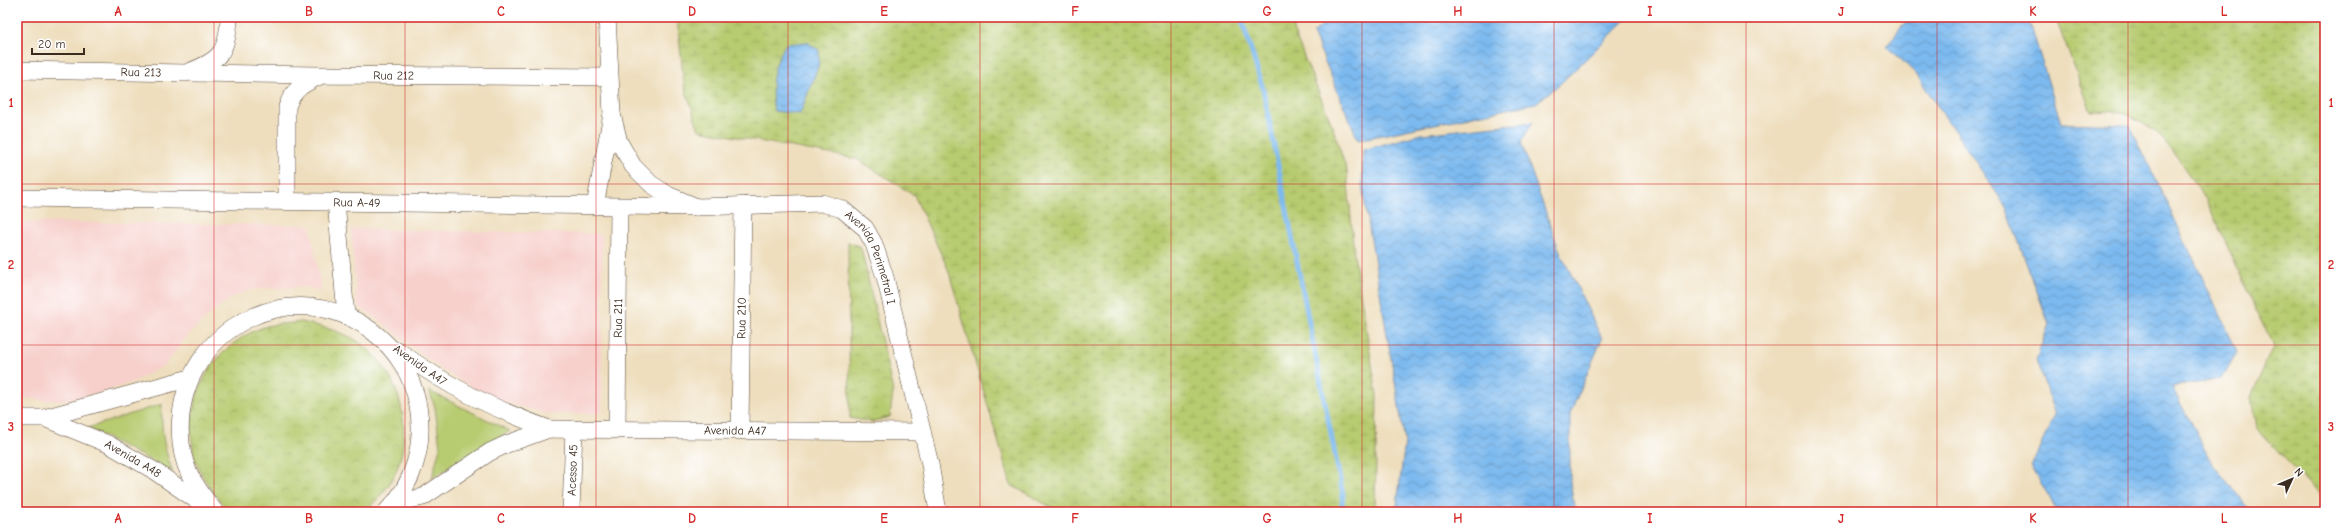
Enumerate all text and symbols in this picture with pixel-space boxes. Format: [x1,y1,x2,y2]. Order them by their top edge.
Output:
text: A [114,4,122,19]
text: B [305,4,313,19]
text: C [497,4,505,19]
text: D [688,4,696,19]
text: E [880,4,888,19]
text: F [1071,4,1079,19]
text: G [1262,4,1272,19]
text: H [1453,4,1463,19]
text: I [1647,4,1653,19]
text: J [1838,4,1844,19]
text: K [2029,4,2037,19]
text: L [2221,4,2228,19]
scale bar [32,30,84,56]
text: 20 m [38,37,66,51]
street label: Rua 213 [121,65,161,80]
street label: Rua 212 [373,68,414,83]
text: 1 [8,95,14,110]
text: 1 [2328,95,2334,110]
street label: Rua A-49 [333,195,381,210]
street label: Avenida Perimetral I [842,207,898,306]
text: 2 [8,257,14,272]
text: 2 [2328,257,2334,272]
street label: Rua 210 [734,297,749,339]
street label: Rua 211 [611,298,625,338]
street label: Avenida A47 [391,341,450,389]
text: 3 [8,419,14,434]
text: 3 [2328,419,2334,434]
street label: Avenida A47 [704,423,767,438]
street label: Avenida A48 [102,437,164,480]
street label: Acesso 45 [565,444,580,496]
north arrow [2272,459,2312,499]
text: N [2292,465,2306,480]
text: A [114,511,122,526]
text: B [305,511,313,526]
text: C [497,511,505,526]
text: D [688,511,696,526]
text: E [880,511,888,526]
text: F [1071,511,1079,526]
text: G [1262,511,1272,526]
text: H [1453,511,1463,526]
text: I [1647,511,1653,526]
text: J [1838,511,1844,526]
text: K [2029,511,2037,526]
text: L [2221,511,2228,526]

